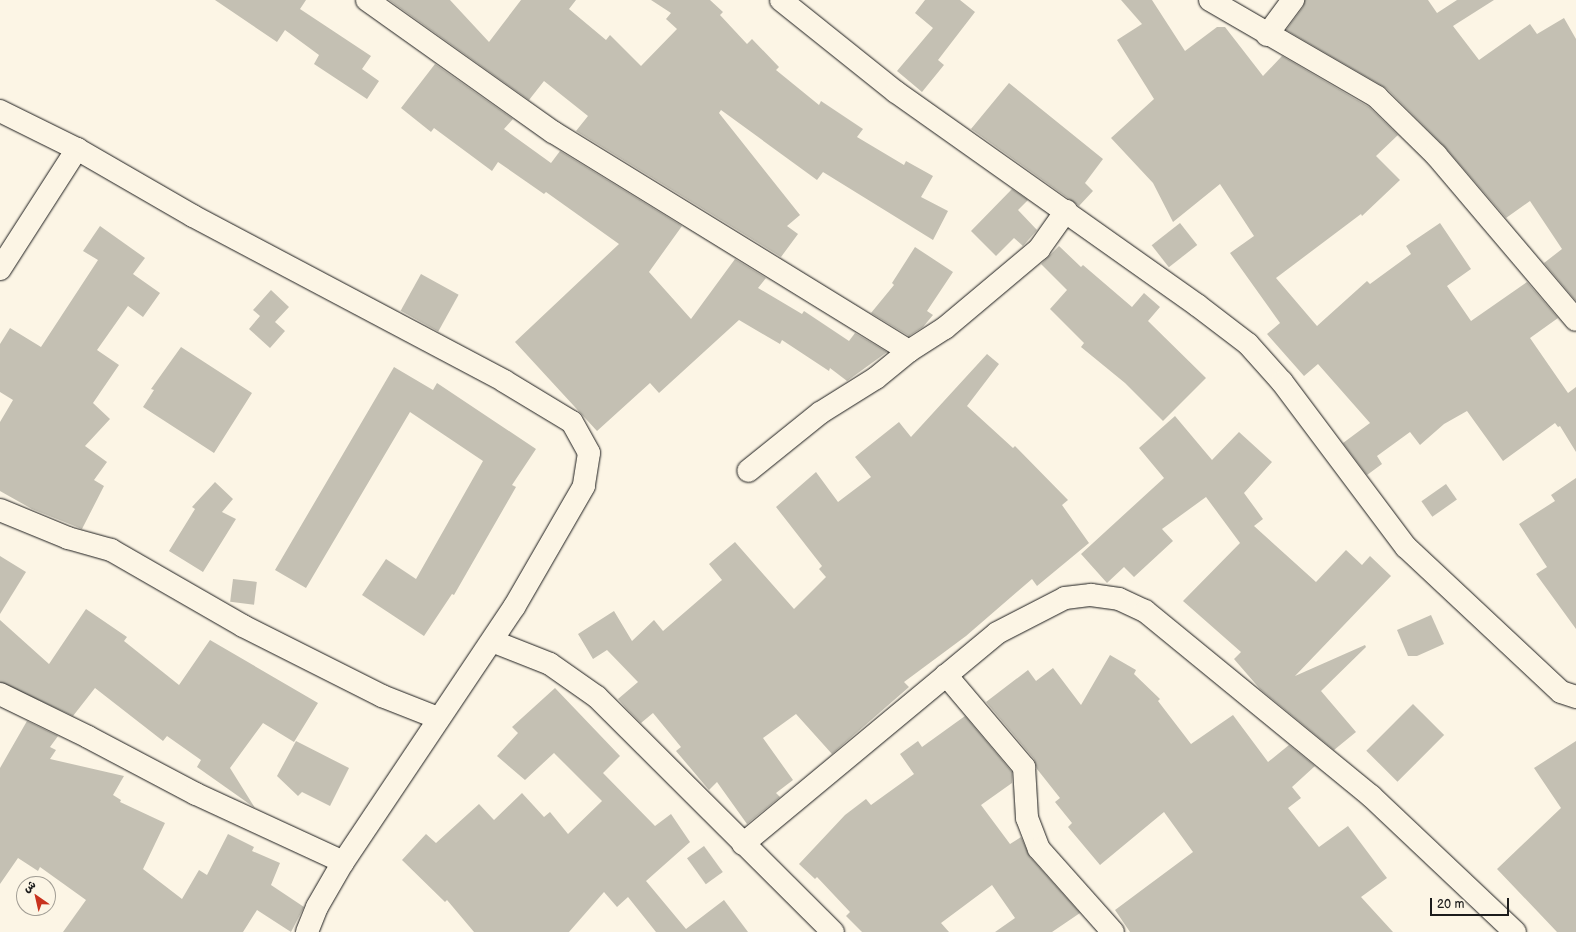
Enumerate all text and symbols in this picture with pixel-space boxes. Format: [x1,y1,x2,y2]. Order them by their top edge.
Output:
north arrow [16,876,56,916]
text: ش [21,878,38,895]
scale bar [1432,890,1511,916]
text: 20 m [1437,897,1464,912]

